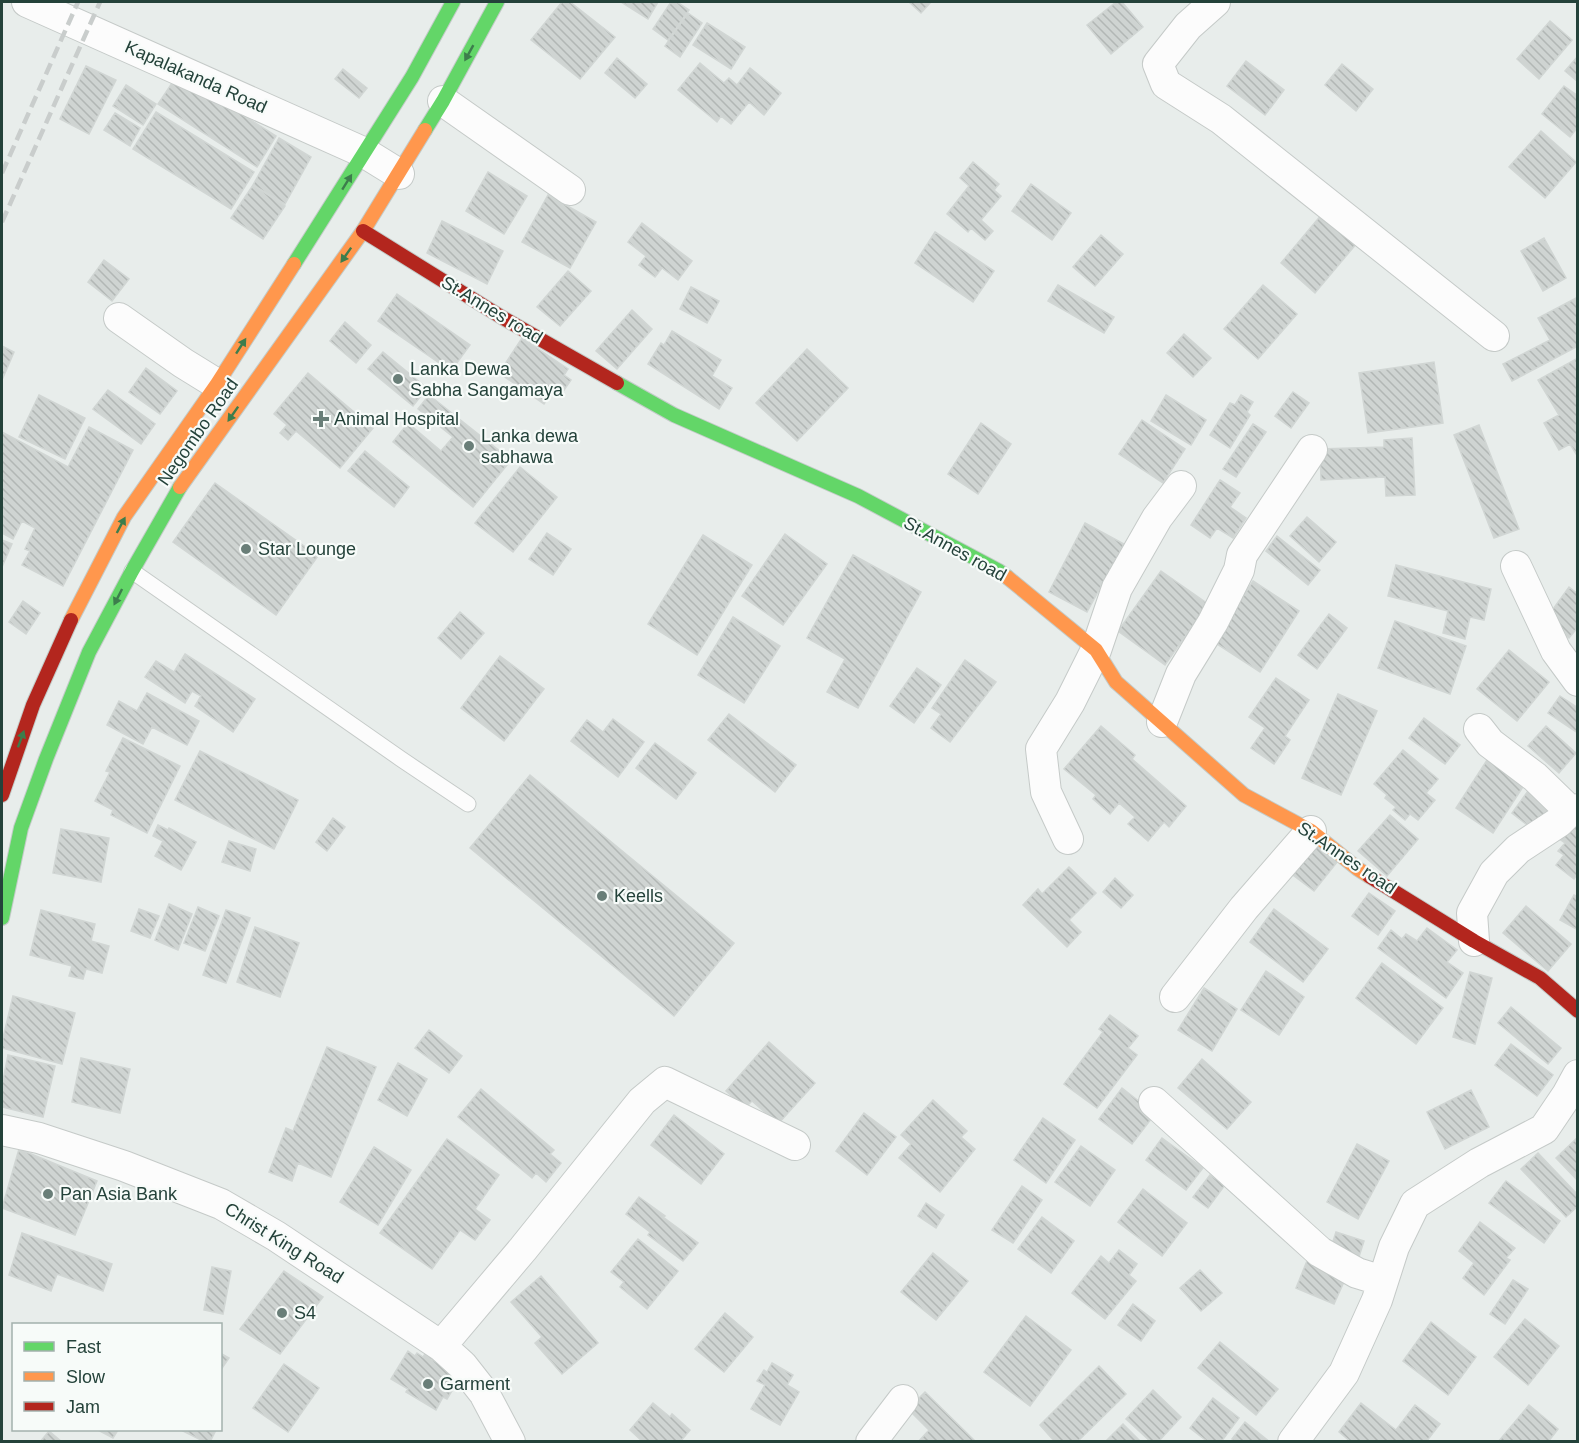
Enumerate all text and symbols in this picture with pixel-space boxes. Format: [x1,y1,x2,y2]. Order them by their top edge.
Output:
street label: Kapalakanda Road [122,37,270,117]
one-way arrow [464,45,474,62]
one-way arrow [341,174,352,190]
one-way arrow [340,246,352,262]
street label: St.Annes road [438,272,546,348]
one-way arrow [235,338,247,354]
place label: Lanka Dewa Sabha Sangamaya [410,359,564,400]
marker: Lanka Dewa Sabha Sangamaya [391,372,405,386]
street label: Negombo Road [154,375,242,489]
one-way arrow [227,405,239,421]
place label: Animal Hospital [334,409,459,429]
marker: Animal Hospital [312,410,330,428]
place label: Lanka dewa sabhawa [481,426,579,467]
marker: Lanka dewa sabhawa [462,439,476,453]
street label: St.Annes road [900,513,1010,585]
one-way arrow [116,516,126,533]
place label: Star Lounge [258,539,356,559]
marker: Star Lounge [239,542,253,556]
one-way arrow [113,588,123,605]
one-way arrow [17,730,27,748]
street label: St.Annes road [1294,818,1400,898]
place label: Keells [614,886,663,906]
marker: Keells [595,889,609,903]
place label: Pan Asia Bank [60,1184,178,1204]
marker: Pan Asia Bank [41,1187,55,1201]
street label: Christ King Road [221,1198,347,1288]
place label: S4 [294,1303,316,1323]
marker: S4 [275,1306,289,1320]
legend [12,1323,222,1431]
text: Fast [66,1337,101,1357]
text: Slow [66,1367,106,1387]
place label: Garment [440,1374,510,1394]
marker: Garment [421,1377,435,1391]
text: Jam [66,1397,100,1417]

